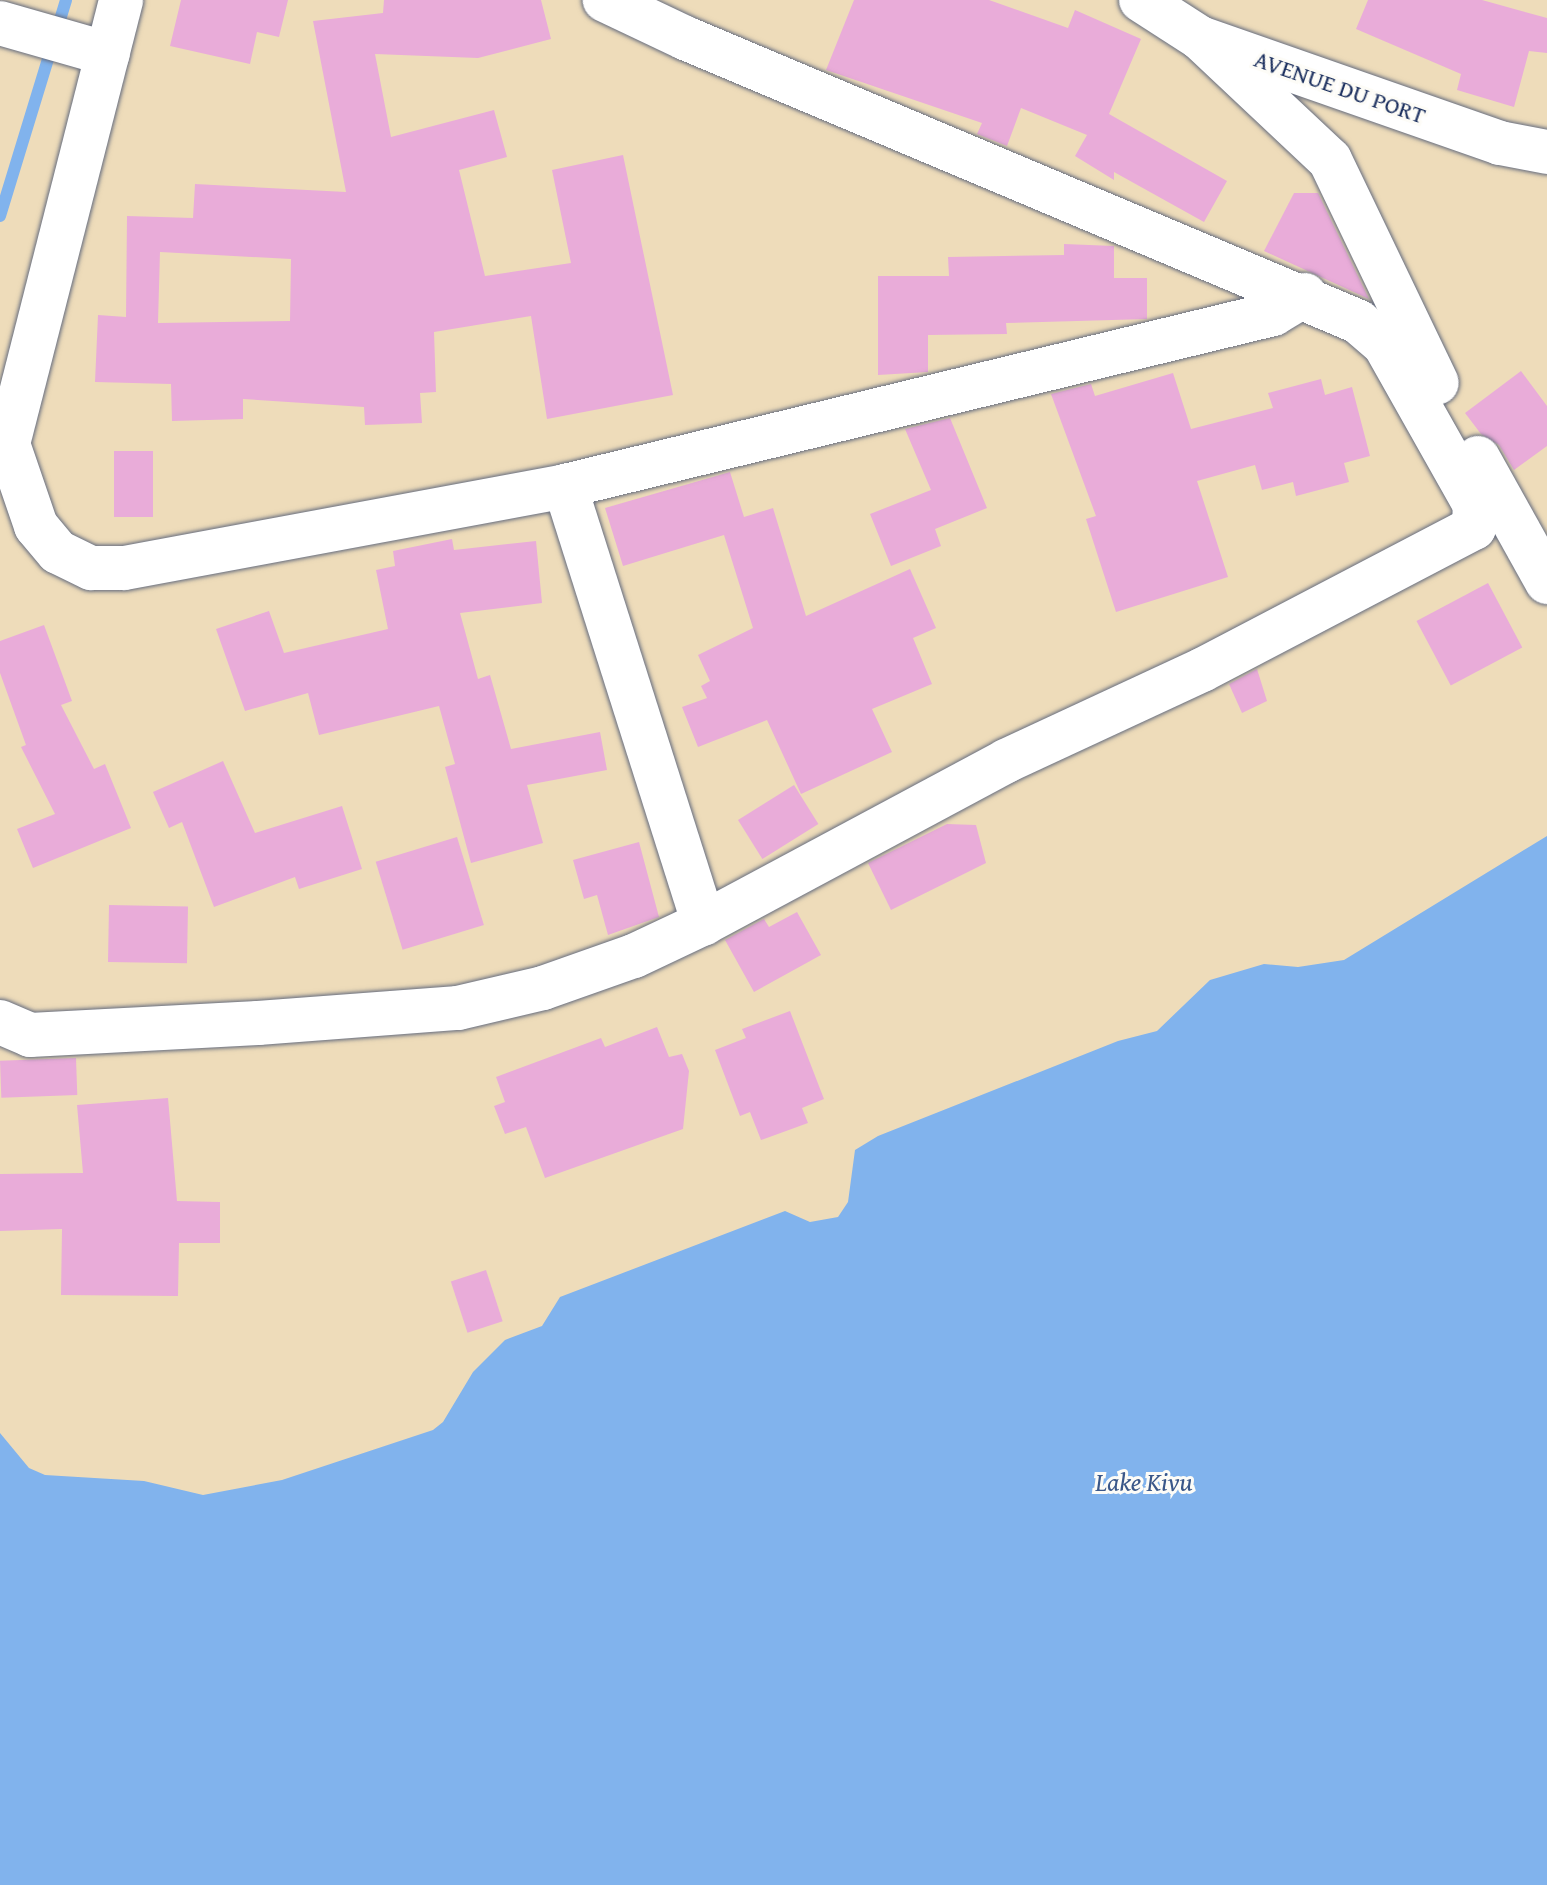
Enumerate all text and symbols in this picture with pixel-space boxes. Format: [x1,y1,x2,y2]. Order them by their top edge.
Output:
street label: AVENUE DU PORT [1250,44,1430,130]
water label: Lake Kivu [1095,1466,1193,1498]

